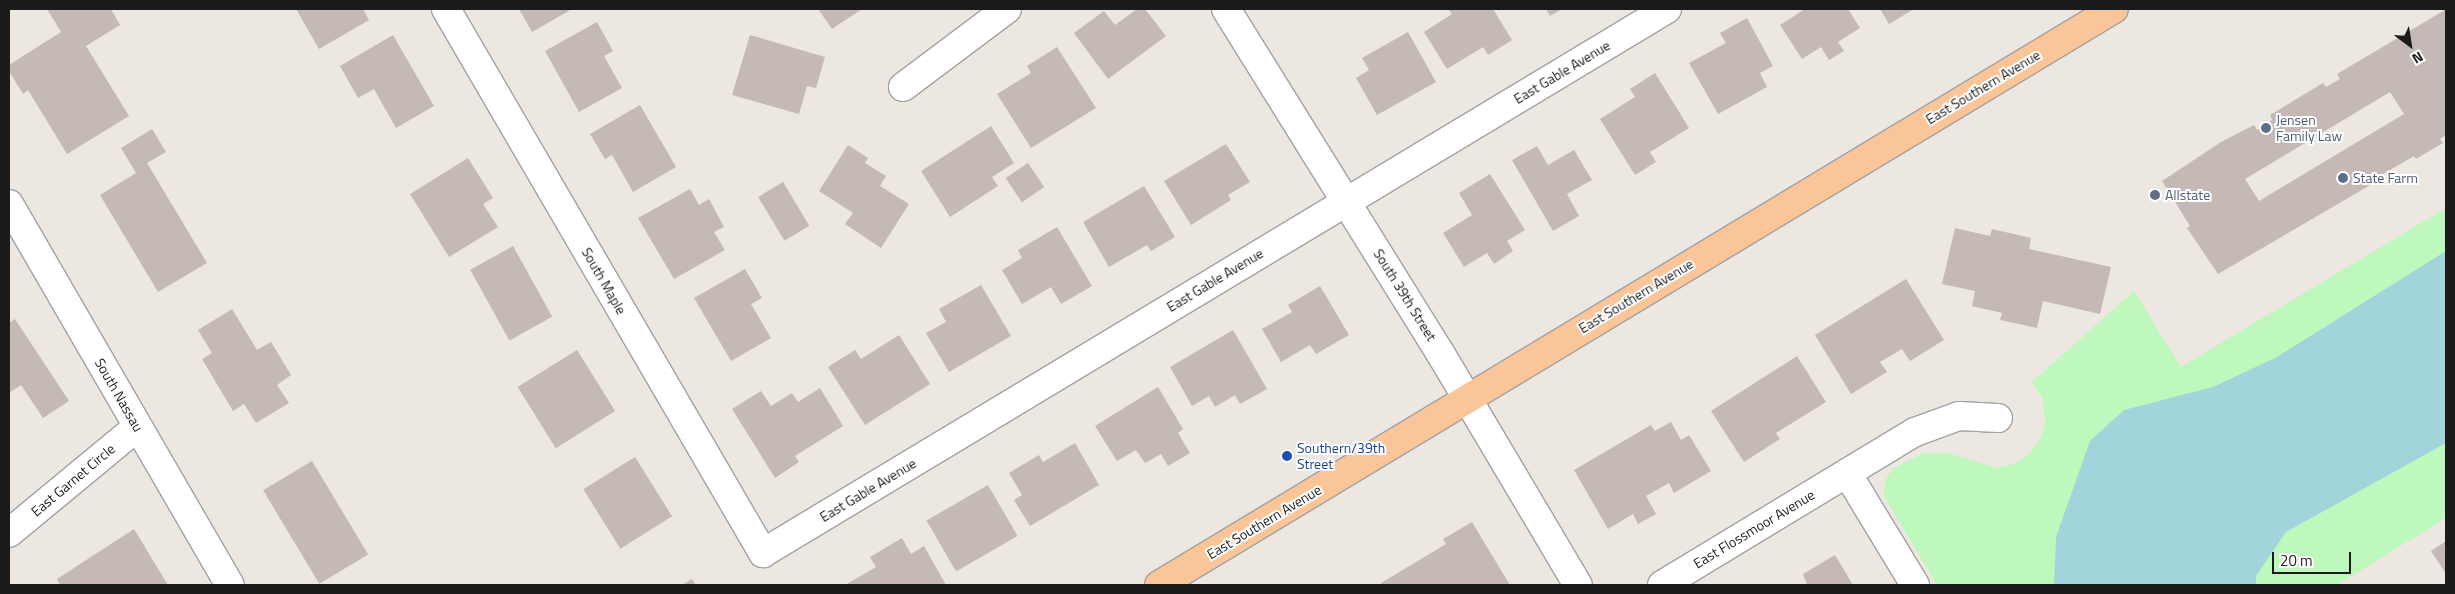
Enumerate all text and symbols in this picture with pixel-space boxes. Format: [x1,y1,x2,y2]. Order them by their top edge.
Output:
north arrow [2385,20,2435,70]
street label: East Gable Avenue [1511,37,1613,107]
street label: East Southern Avenue [1923,46,2043,128]
text: N [2408,47,2428,70]
place label: Jensen Family Law [2276,112,2342,144]
marker: Jensen Family Law [2260,122,2272,134]
place label: State Farm [2353,170,2418,186]
marker: State Farm [2337,172,2349,184]
place label: Allstate [2165,187,2210,203]
marker: Allstate [2149,189,2161,201]
street label: South Maple [578,245,630,317]
street label: East Gable Avenue [1164,245,1266,315]
street label: South 39th Street [1370,246,1440,344]
street label: East Southern Avenue [1576,255,1696,337]
street label: South Nassau [91,355,147,435]
street label: East Garnet Circle [28,440,118,520]
place label: Southern/39th Street [1297,440,1385,472]
marker: Southern/39th Street [1281,450,1293,462]
street label: East Gable Avenue [817,455,919,525]
street label: East Southern Avenue [1204,481,1324,563]
street label: East Flossmoor Avenue [1690,486,1818,572]
scale bar [2275,542,2354,574]
text: 20 m [2280,549,2313,572]

